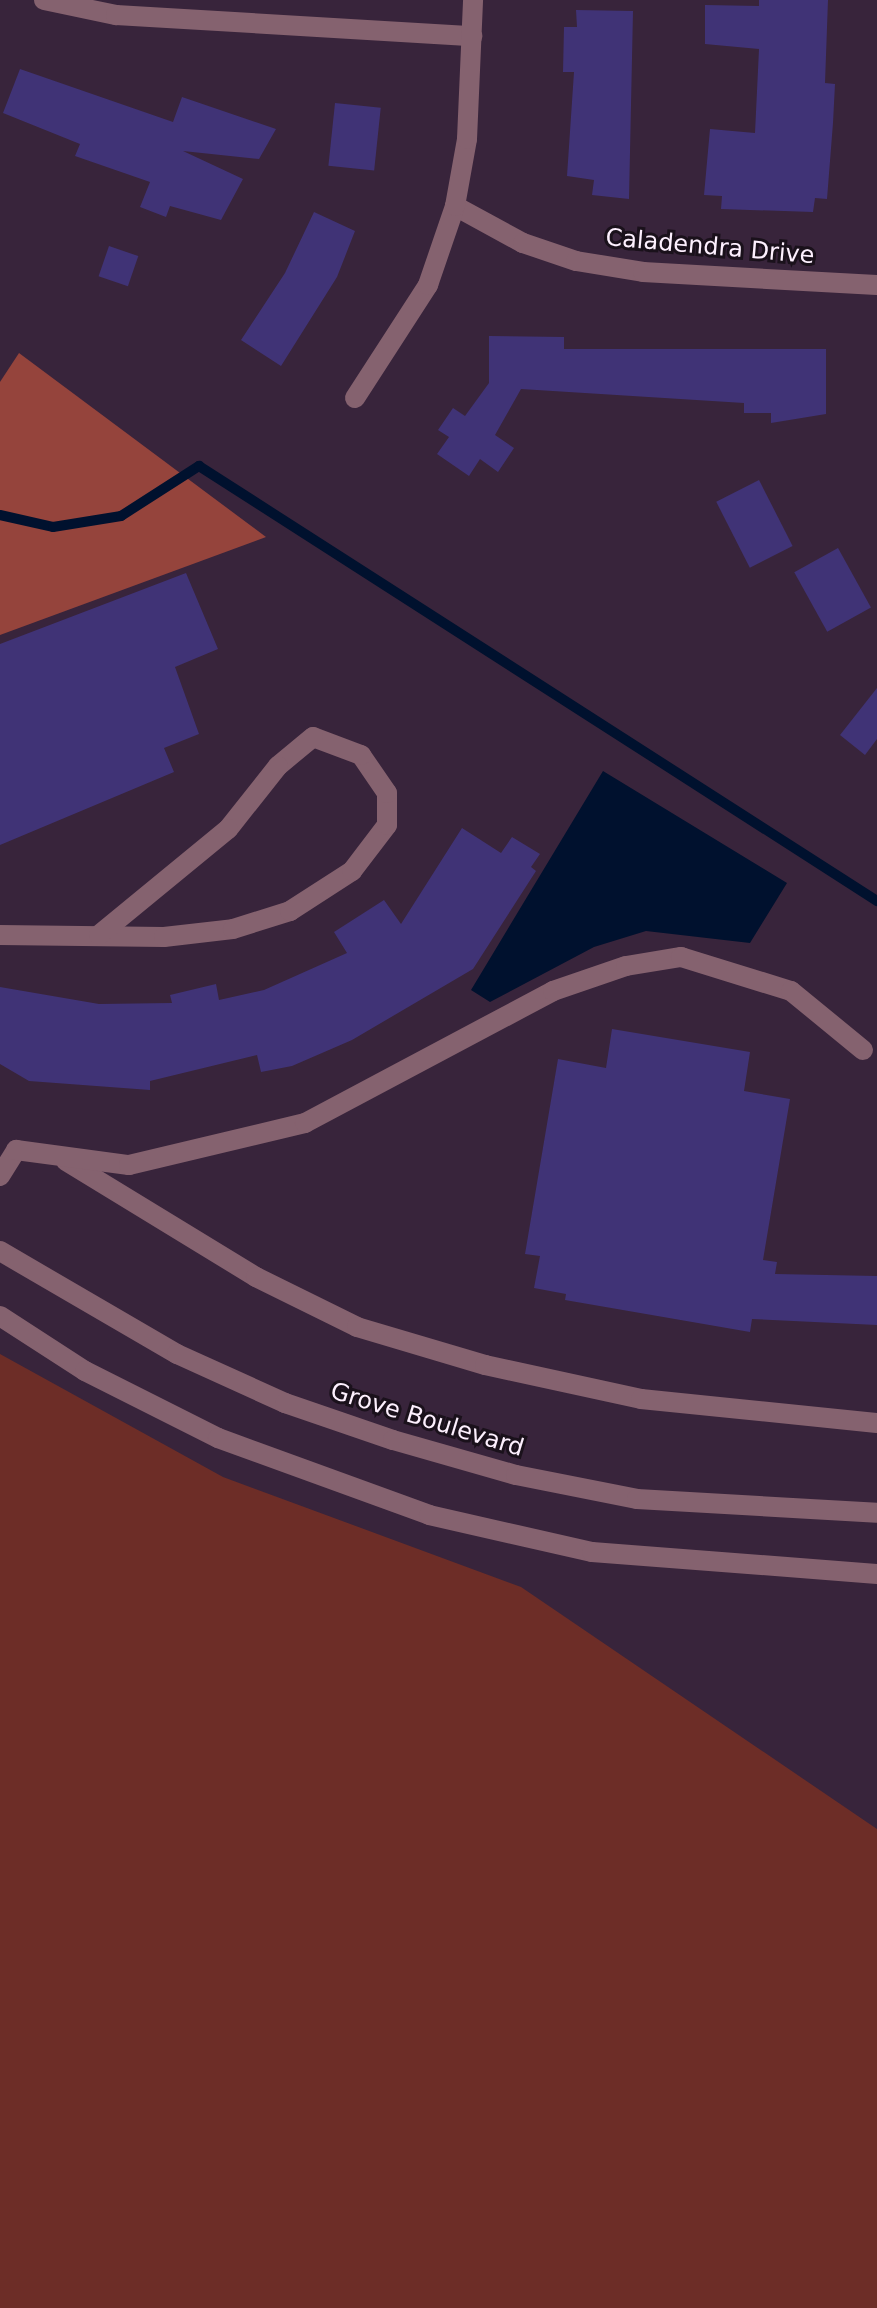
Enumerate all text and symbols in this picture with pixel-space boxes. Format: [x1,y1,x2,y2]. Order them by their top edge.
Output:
street label: Caladendra Drive [604,224,816,270]
street label: Grove Boulevard [327,1377,527,1463]

